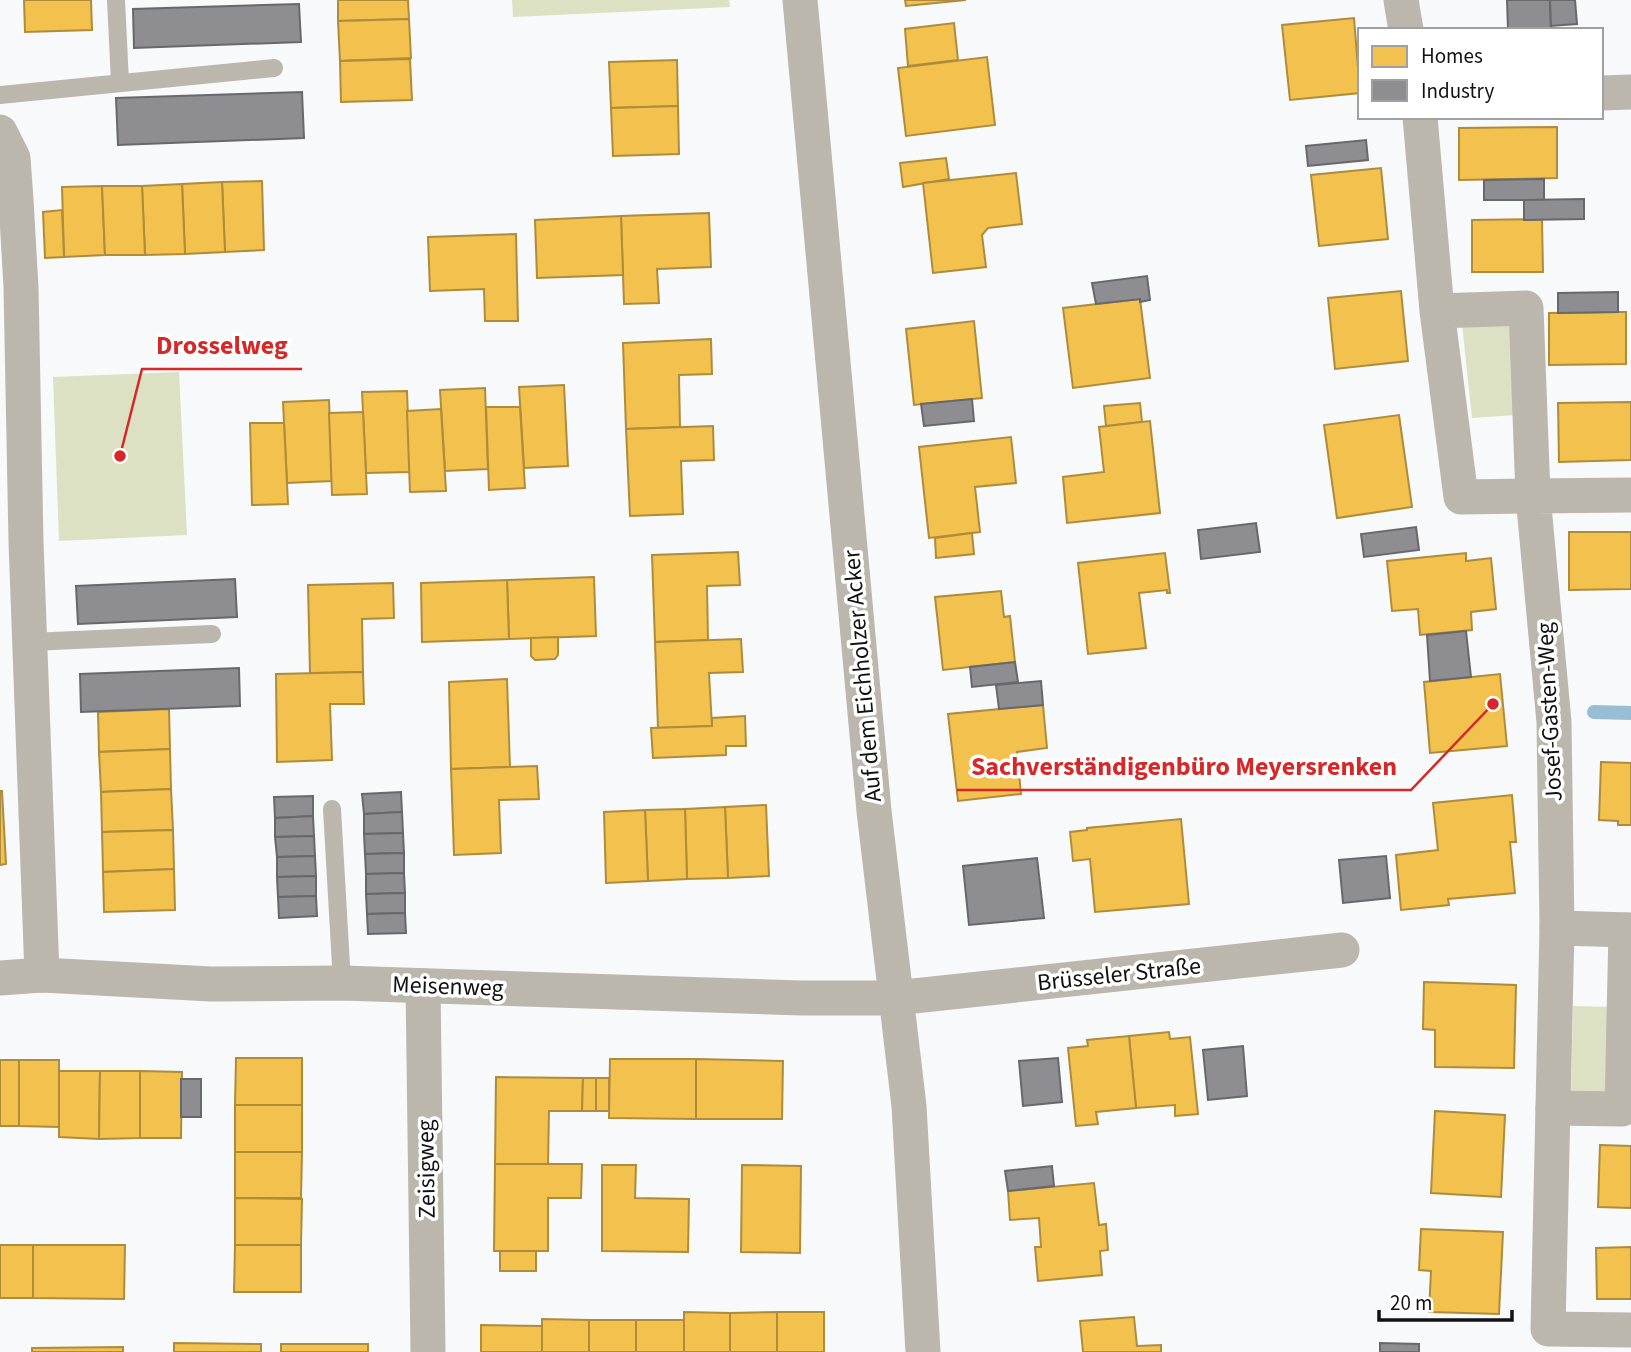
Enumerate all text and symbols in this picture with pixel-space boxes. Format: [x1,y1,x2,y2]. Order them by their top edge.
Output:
legend [1358,28,1603,119]
text: Homes [1421,41,1483,71]
text: Industry [1421,76,1494,106]
callout: Drosselweg [142,322,302,369]
text: Drosselweg [156,327,288,364]
street label: Auf dem Eichholzer Acker [834,548,891,804]
street label: Josef-Gasten-Weg [1527,621,1572,803]
callout: Sachverständigenbüro Meyersrenken [957,743,1411,790]
text: Sachverständigenbüro Meyersrenken [971,748,1397,785]
street label: Brüsseler Straße [1035,948,1203,1001]
street label: Meisenweg [392,967,504,1006]
street label: Zeisigweg [408,1119,445,1219]
scale bar [1379,1278,1512,1322]
text: 20 m [1390,1288,1432,1318]

